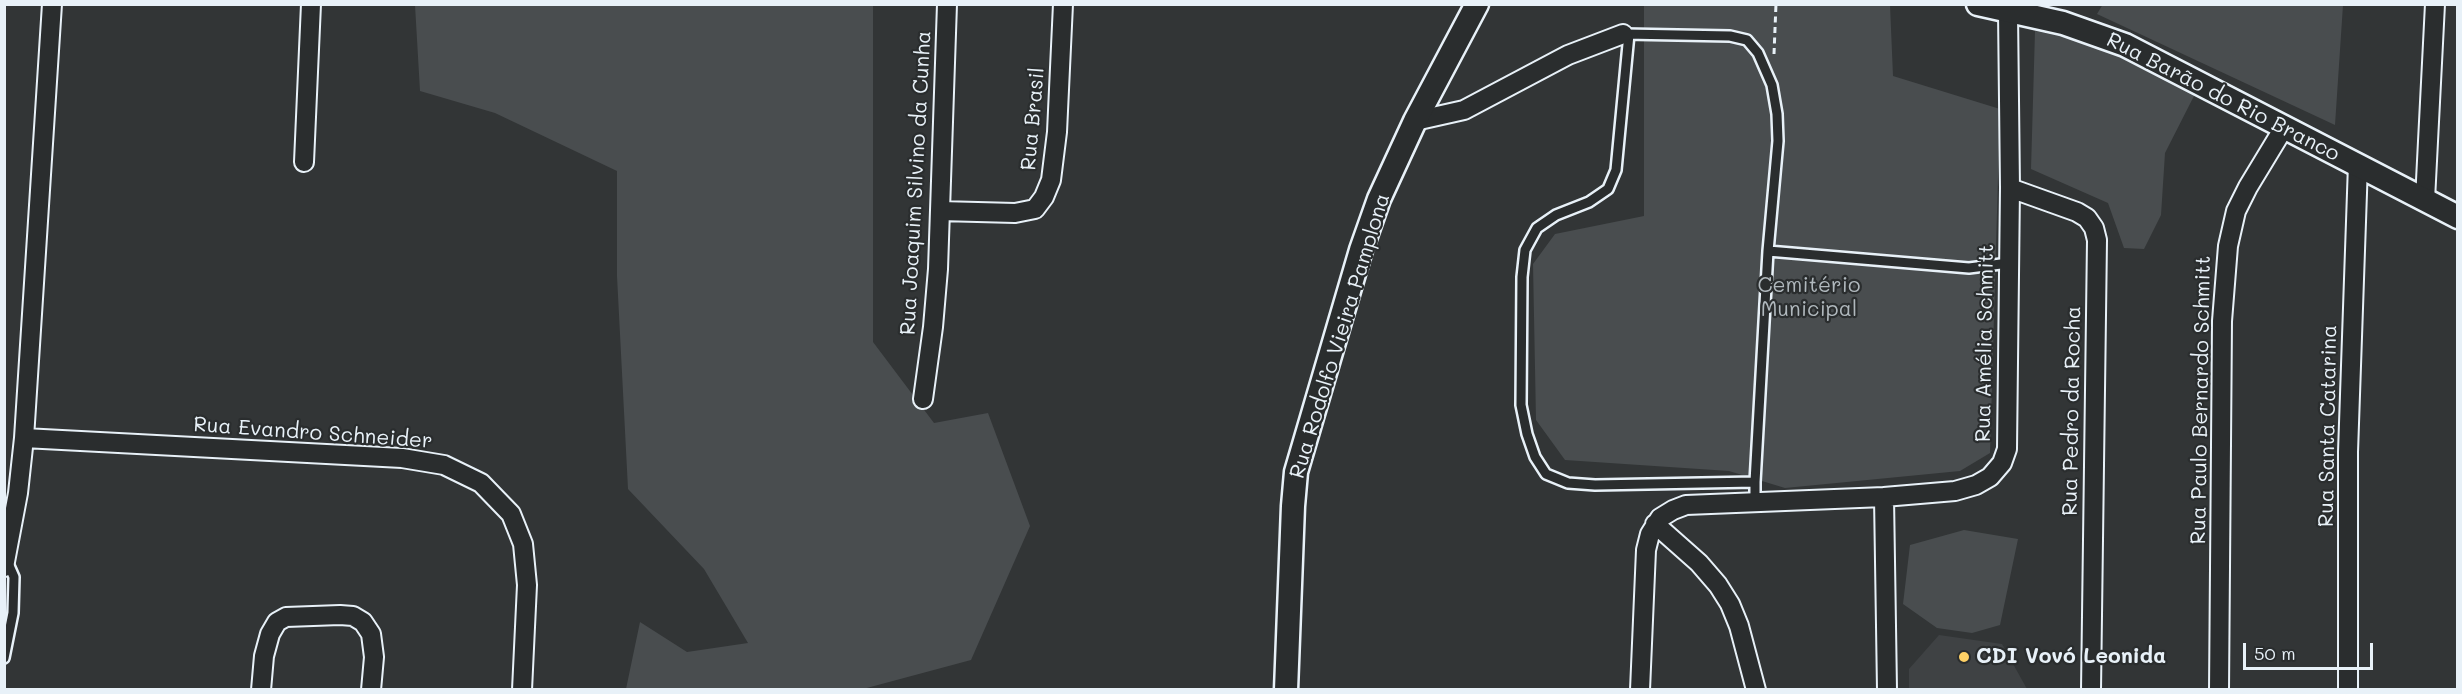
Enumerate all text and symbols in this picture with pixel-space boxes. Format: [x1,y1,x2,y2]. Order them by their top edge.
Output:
street label: Rua Barão do Rio Branco [2102,27,2344,167]
street label: Rua Joaquim Silvino da Cunha [895,30,937,336]
street label: Rua Brasil [1016,66,1050,172]
street label: Rua Rodolfo Vieira Pamplona [1285,190,1395,482]
street label: Rua Amélia Schmitt [1971,244,1999,442]
street label: Rua Paulo Bernardo Schmitt [2186,256,2216,544]
park label: Cemitério Municipal [1758,273,1860,323]
street label: Rua Pedro da Rocha [2058,306,2086,516]
street label: Rua Santa Catarina [2314,325,2342,527]
street label: Rua Evandro Schneider [193,412,433,454]
scale bar [2246,631,2376,669]
text: 50 m [2254,641,2296,665]
place label: CDI Vovó Leonida [1976,644,2166,670]
marker: CDI Vovó Leonida [1957,650,1971,664]

